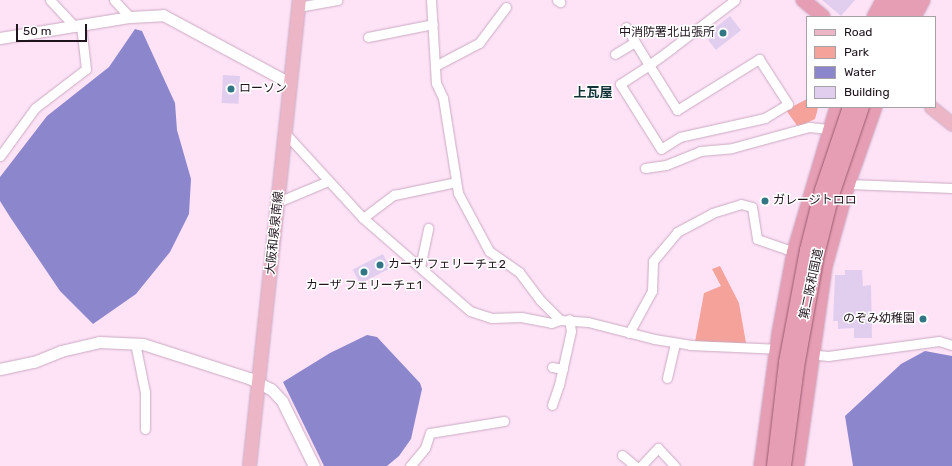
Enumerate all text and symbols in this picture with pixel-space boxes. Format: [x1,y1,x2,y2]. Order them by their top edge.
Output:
scale bar [18,16,89,42]
legend [806,16,936,108]
text: 50 m [23,24,51,38]
text: Road [844,25,872,39]
place label: 中消防署北出張所 [619,26,715,40]
marker: 中消防署北出張所 [718,28,728,38]
text: Park [844,45,869,59]
text: Water [844,65,876,79]
place label: ローソン [239,82,287,96]
marker: ローソン [226,84,236,94]
district label: 上瓦屋 [574,85,612,101]
text: Building [844,85,890,99]
street label: 大阪和泉泉南線 [263,190,287,276]
place label: ガレージトロロ [773,194,857,208]
marker: ガレージトロロ [760,196,770,206]
street label: 第二阪和国道 [797,247,827,321]
place label: カーザ フェリーチェ2 [388,258,506,272]
marker: カーザ フェリーチェ2 [375,260,385,270]
marker: カーザ フェリーチェ1 [359,267,369,277]
place label: カーザ フェリーチェ1 [306,279,422,293]
place label: のぞみ幼稚園 [843,312,915,326]
marker: のぞみ幼稚園 [918,314,928,324]

